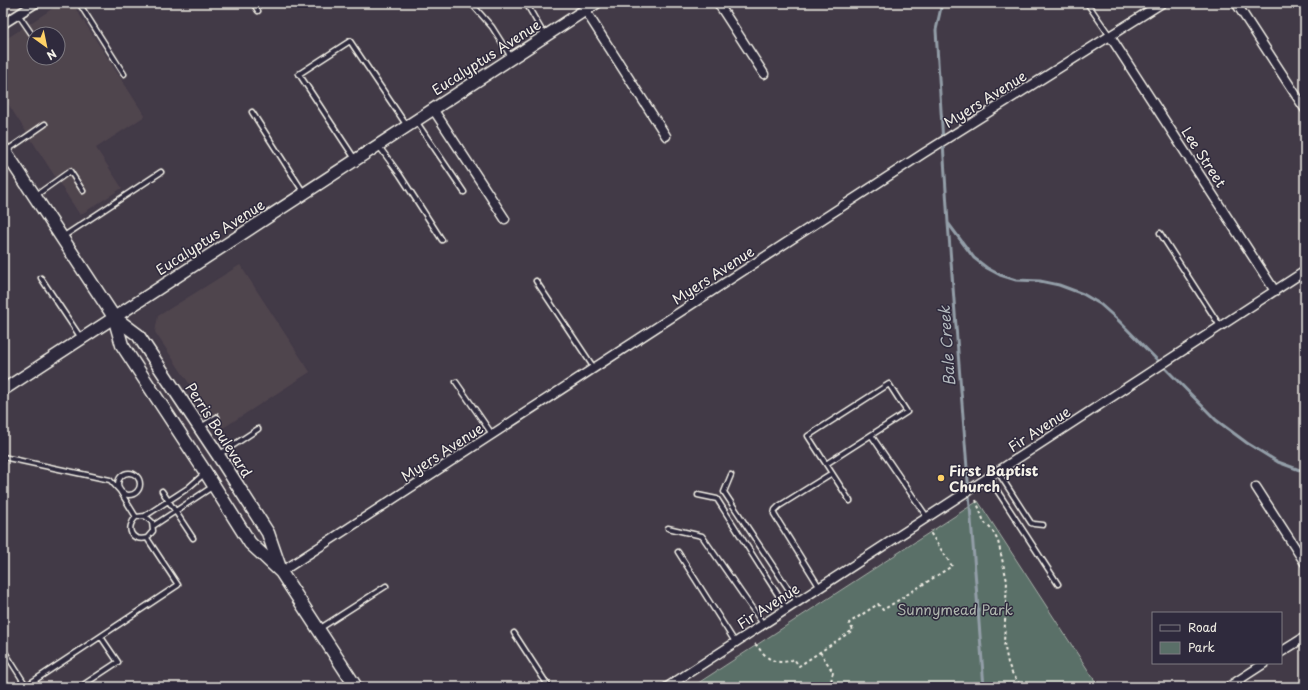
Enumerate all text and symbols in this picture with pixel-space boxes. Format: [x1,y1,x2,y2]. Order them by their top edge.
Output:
street label: Eucalyptus Avenue [427,14,545,100]
north arrow [26,26,66,66]
text: N [43,45,60,64]
street label: Myers Avenue [940,65,1031,133]
street label: Lee Street [1177,123,1232,192]
street label: Eucalyptus Avenue [151,194,269,280]
street label: Myers Avenue [668,240,758,309]
water label: Bale Creek [932,304,960,387]
street label: Perris Boulevard [181,379,258,482]
street label: Fir Avenue [1004,401,1075,457]
street label: Myers Avenue [397,417,487,486]
place label: First Baptist Church [949,460,1039,497]
marker: First Baptist Church [936,473,946,483]
street label: Fir Avenue [733,578,804,634]
park label: Sunnymead Park [897,599,1014,620]
legend [1152,612,1282,664]
text: Road [1188,618,1217,636]
text: Park [1188,638,1215,656]

